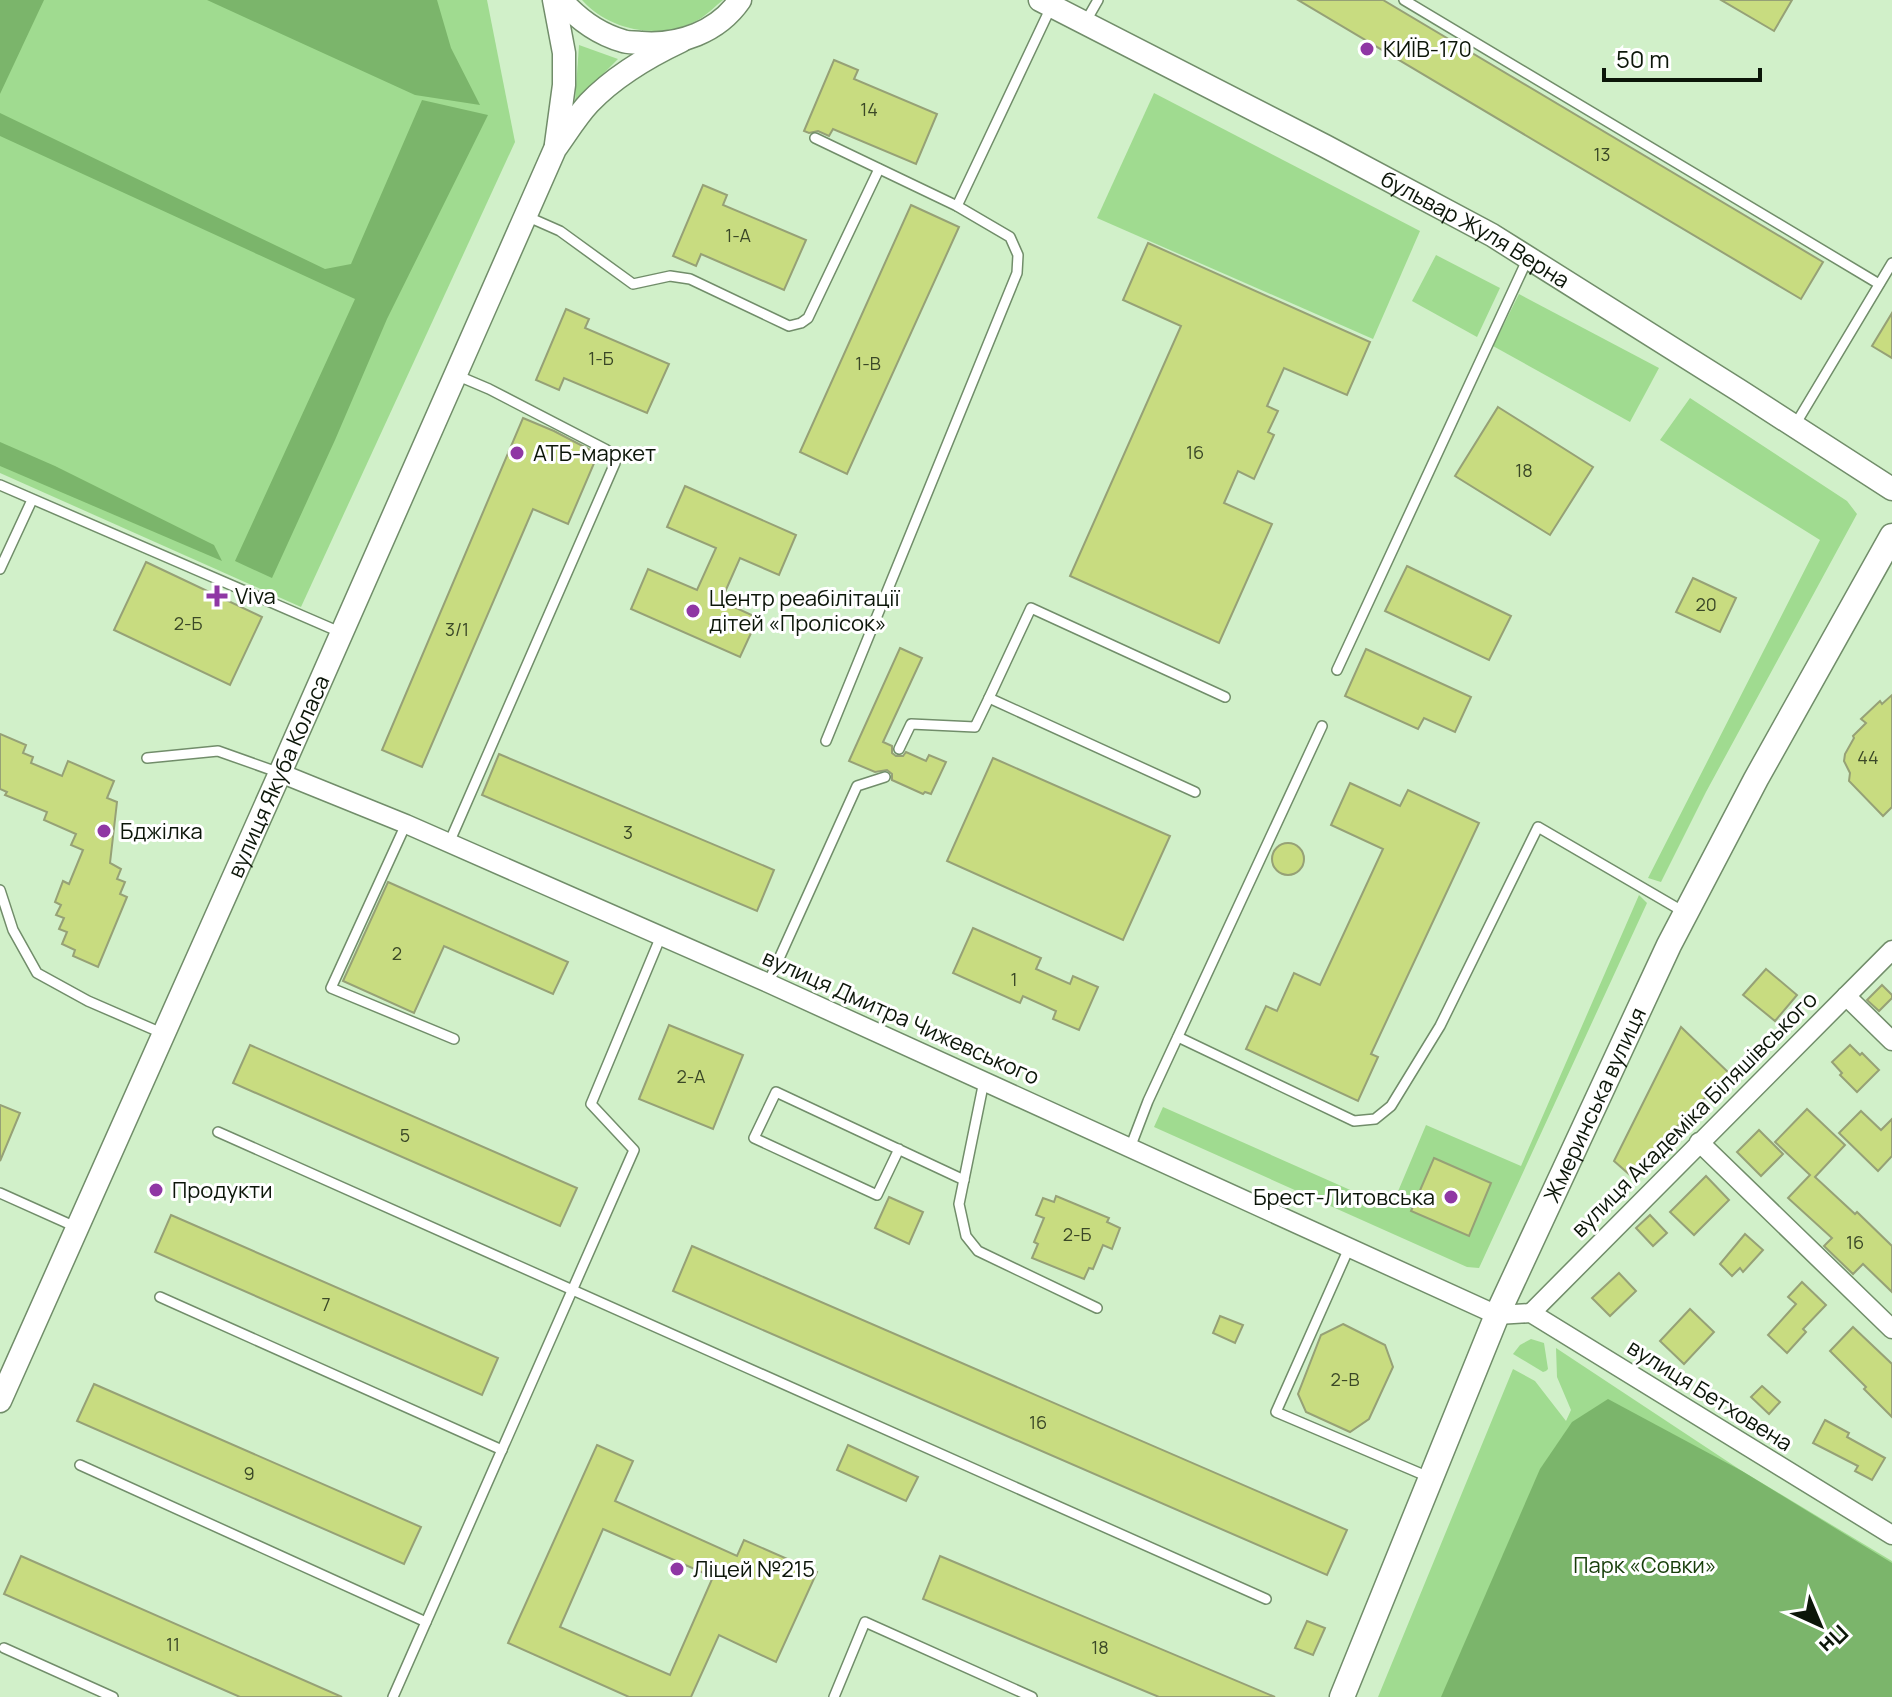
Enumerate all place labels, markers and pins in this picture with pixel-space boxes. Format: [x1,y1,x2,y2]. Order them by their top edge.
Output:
place label: КИЇВ-170 [1383,34,1472,64]
marker: КИЇВ-170 [1358,40,1376,58]
place label: АТБ-маркет [533,438,656,468]
marker: АТБ-маркет [508,444,526,462]
place label: Viva [235,581,276,611]
place label: Центр реабілітації дітей «Пролісок» [709,583,900,638]
marker: Viva [206,585,228,607]
marker: Центр реабілітації дітей «Пролісок» [684,602,702,620]
place label: Бджілка [120,816,203,846]
marker: Бджілка [95,822,113,840]
place label: Продукти [172,1175,273,1205]
marker: Продукти [147,1181,165,1199]
place label: Брест-Литовська [1253,1182,1435,1212]
marker: Брест-Литовська [1442,1188,1460,1206]
place label: Ліцей №215 [693,1554,815,1584]
marker: Ліцей №215 [668,1560,686,1578]

